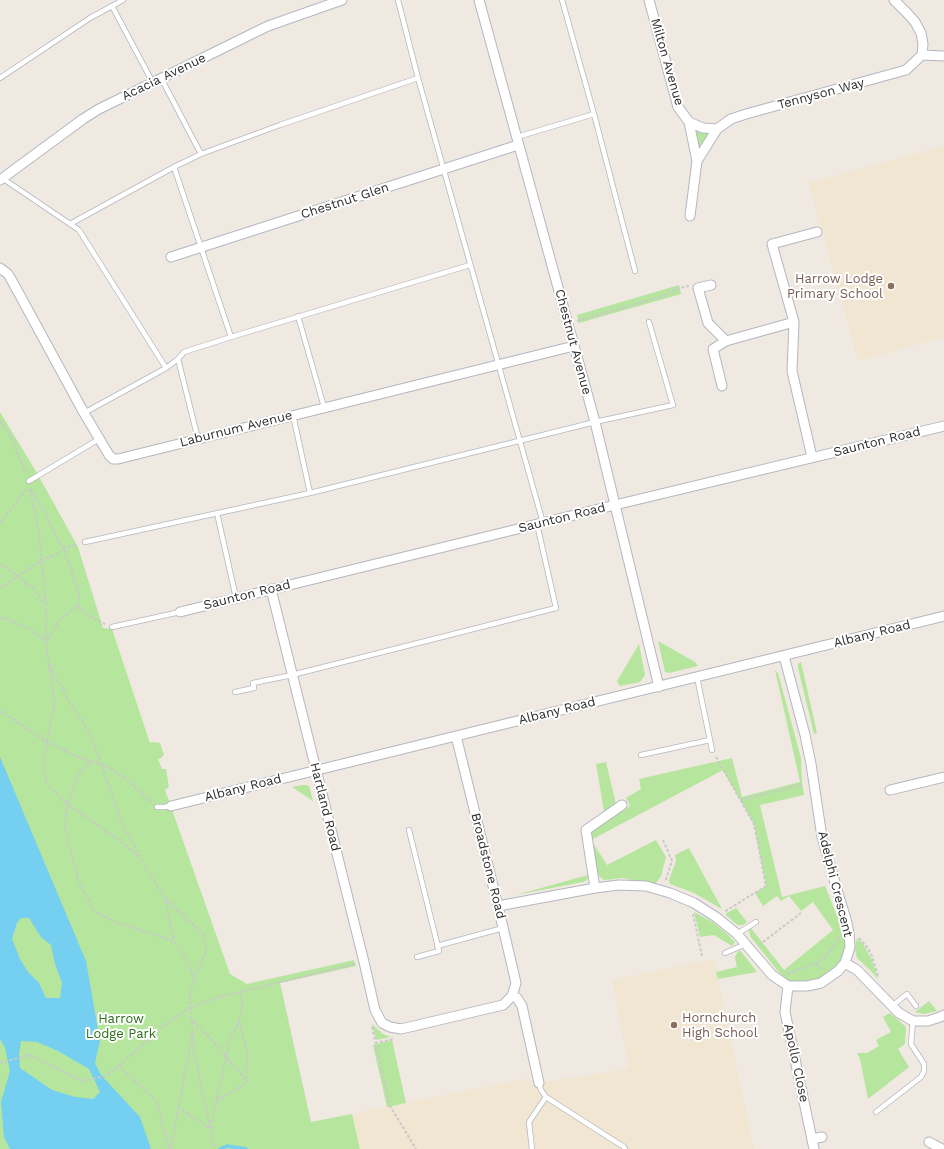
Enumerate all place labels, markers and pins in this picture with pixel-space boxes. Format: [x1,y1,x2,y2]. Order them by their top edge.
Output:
place label: Harrow Lodge Primary School [787,271,883,302]
marker: Harrow Lodge Primary School [886,281,896,291]
place label: Hornchurch High School [682,1010,758,1041]
marker: Hornchurch High School [669,1020,679,1030]

